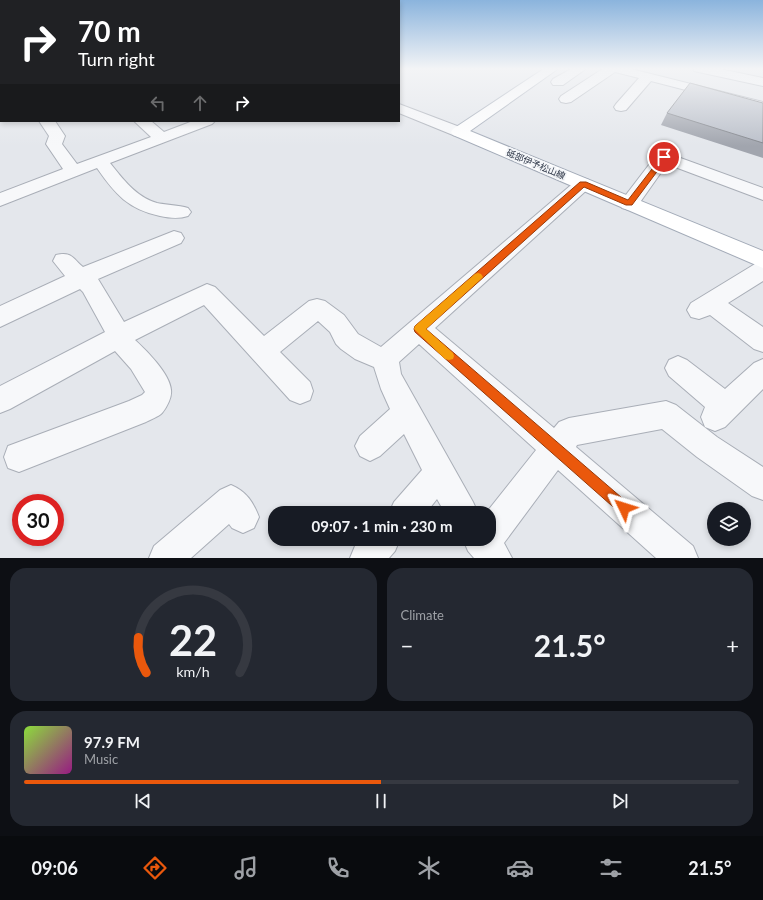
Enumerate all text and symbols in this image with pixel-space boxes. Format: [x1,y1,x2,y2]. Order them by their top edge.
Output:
text: 70 m [78,14,141,48]
icon: right [12,16,64,68]
text: Turn right [78,48,155,70]
icon: left [147,92,169,114]
icon: ahead [189,92,211,114]
icon: right [231,92,253,114]
pin [647,140,681,174]
icon: arrive [653,146,675,168]
street label: 砥部伊予松山線 [505,147,568,182]
position arrow [603,487,645,529]
speed limit sign: 30 [12,494,64,546]
map controls [707,502,751,546]
button: layers [707,502,751,546]
text: 09:07 · 1 min · 230 m [312,517,452,535]
text: Climate [401,607,444,623]
text: 22 [169,614,217,664]
text: 21.5° [534,627,606,663]
text: − [401,632,413,659]
text: + [726,632,739,659]
text: km/h [177,662,210,679]
text: 97.9 FM [84,733,140,751]
text: Music [84,751,118,767]
icon: previous [132,790,154,812]
icon: pause [370,790,392,812]
icon: next [609,790,631,812]
icon: directions [141,854,169,882]
icon: music [232,854,260,882]
icon: phone [324,854,352,882]
icon: climate [415,854,443,882]
icon: car [506,854,534,882]
icon: filters [597,854,625,882]
text: 09:06 [32,857,78,879]
text: 21.5° [688,857,731,879]

